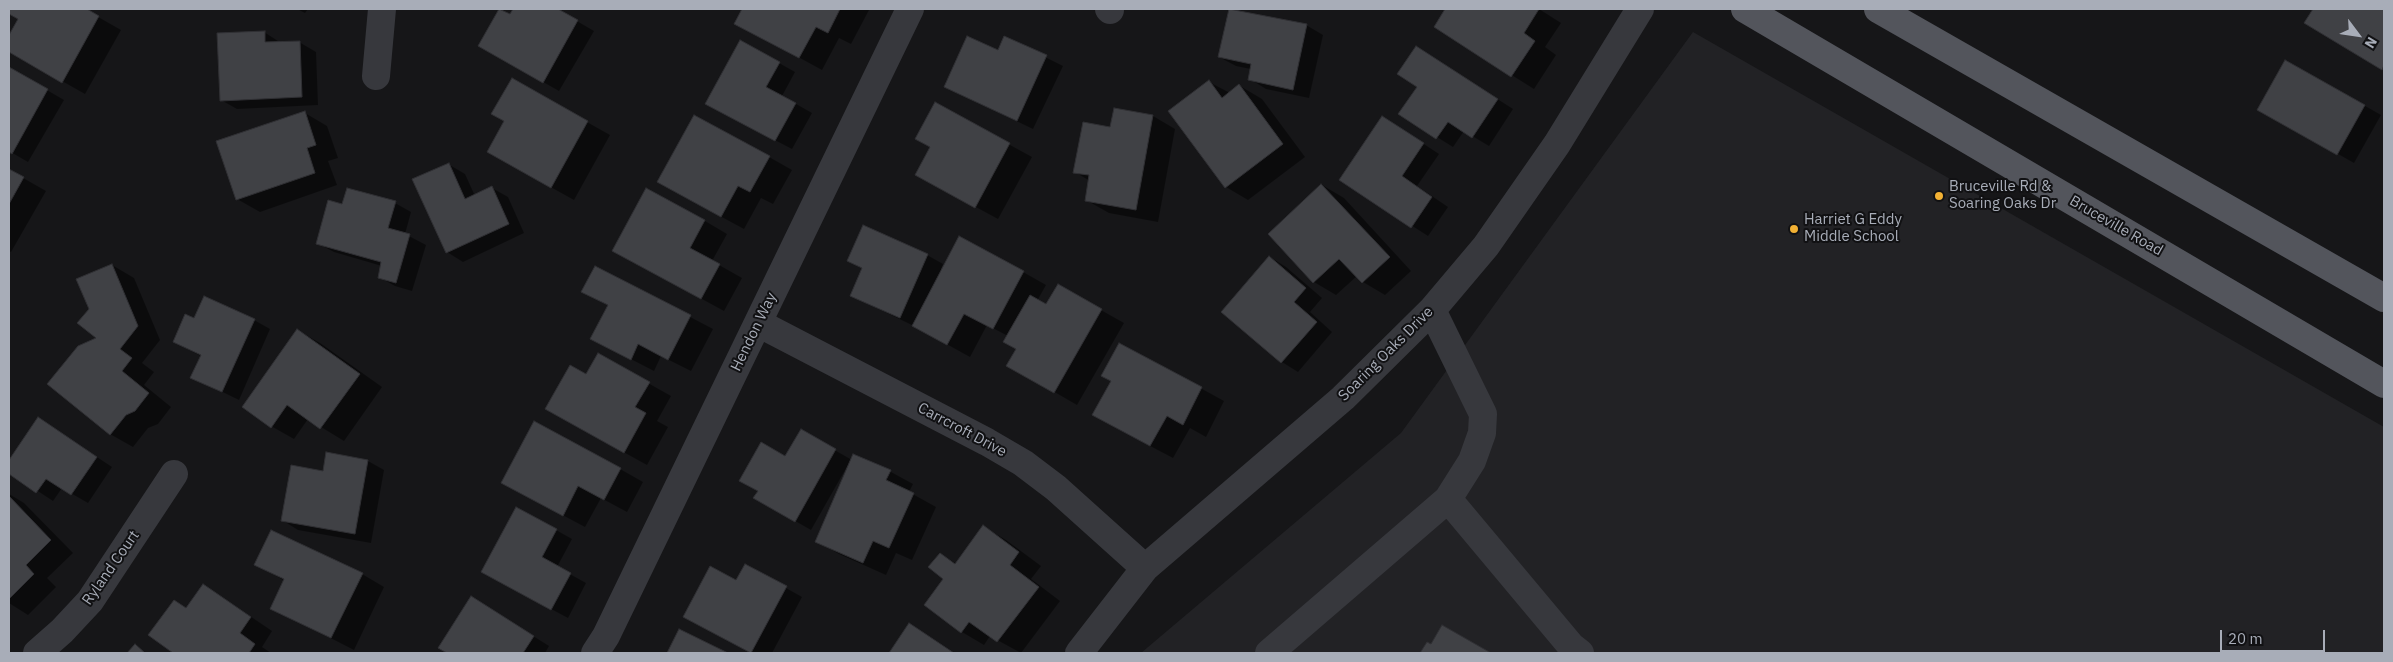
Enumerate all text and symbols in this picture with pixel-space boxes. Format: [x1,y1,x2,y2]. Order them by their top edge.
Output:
north arrow [2333,10,2383,60]
text: N [2361,34,2381,52]
place label: Bruceville Rd & Soaring Oaks Dr [1949,178,2056,213]
marker: Bruceville Rd & Soaring Oaks Dr [1933,190,1945,202]
street label: Bruceville Road [2066,192,2166,260]
place label: Harriet G Eddy Middle School [1804,211,1902,246]
marker: Harriet G Eddy Middle School [1788,223,1800,235]
street label: Hendon Way [727,290,781,374]
street label: Soaring Oaks Drive [1335,303,1437,405]
street label: Carrcroft Drive [914,399,1010,461]
street label: Ryland Court [79,527,143,609]
scale bar [2223,620,2328,652]
text: 20 m [2228,629,2263,648]

